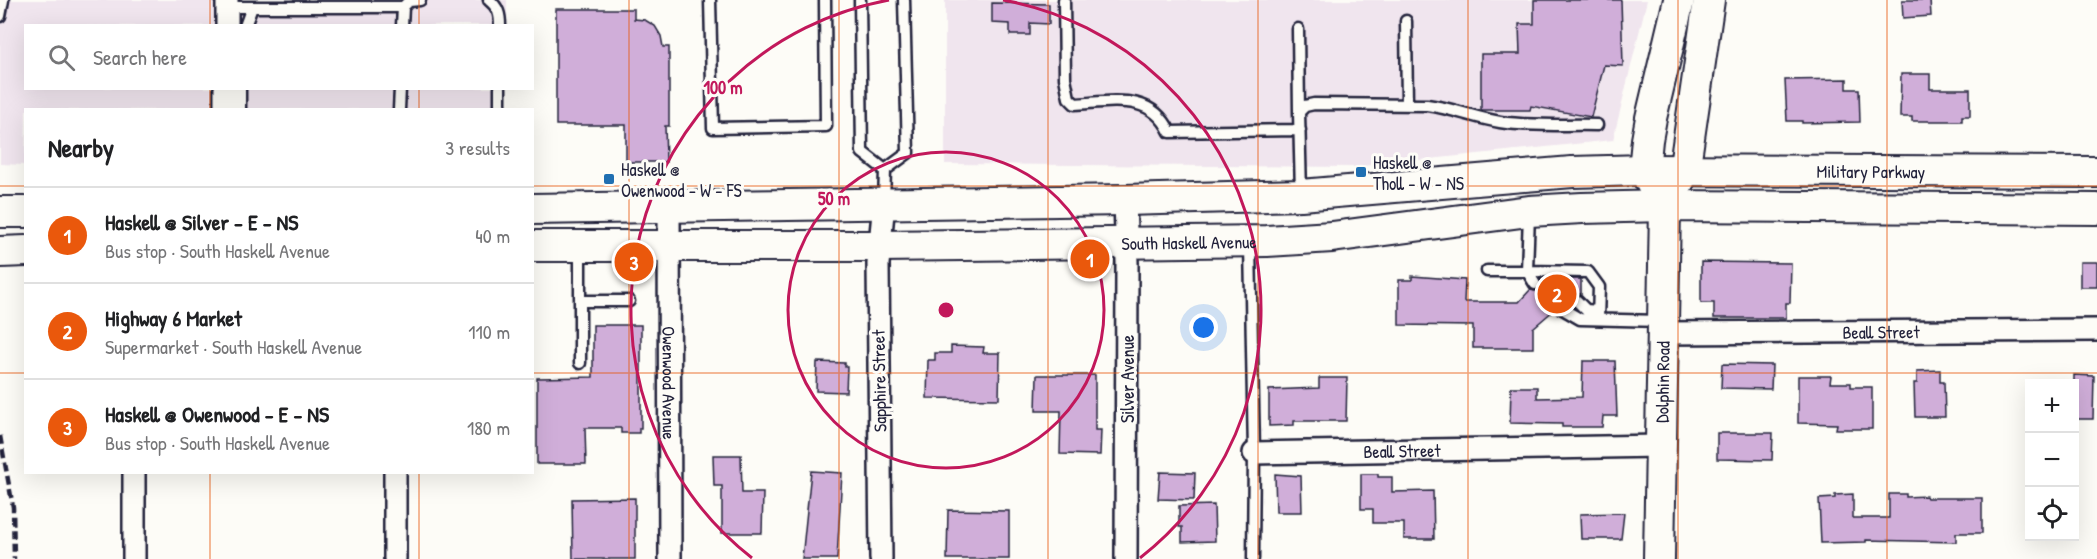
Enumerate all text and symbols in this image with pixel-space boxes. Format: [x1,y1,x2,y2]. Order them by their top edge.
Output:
search box [24,24,534,90]
icon: search [45,41,78,74]
text: Search here [93,42,187,72]
text: 100 m [703,75,743,100]
text: Nearby [48,130,114,165]
text: 3 results [445,134,510,161]
place label: Haskell @ Tholl - W - NS [1373,150,1464,196]
place label: Haskell @ Owenwood - W - FS [621,157,742,203]
street label: Military Parkway [1816,158,1926,184]
marker: Haskell @ Tholl - W - NS [1354,165,1368,179]
marker: Haskell @ Owenwood - W - FS [602,172,616,186]
text: 50 m [818,186,850,211]
text: Haskell @ Silver - E - NS [105,207,298,237]
text: 1 [64,222,71,249]
text: 40 m [475,222,510,249]
street label: South Haskell Avenue [1121,229,1257,255]
pin: 1 [1070,236,1110,282]
text: Bus stop · South Haskell Avenue [105,237,330,264]
pin: 3 [614,240,654,284]
pin: 2 [1538,272,1576,316]
centre of rings [936,300,956,320]
text: Highway 6 Market [105,303,242,333]
your location [1189,313,1218,342]
text: 2 [63,318,72,345]
text: 110 m [468,318,510,345]
street label: Beall Street [1842,319,1920,344]
street label: Owenwood Avenue [657,326,682,440]
street label: Sapphire Street [866,329,892,432]
text: Supermarket · South Haskell Avenue [105,333,362,360]
street label: Silver Avenue [1115,335,1140,423]
street label: Dolphin Road [1649,341,1675,423]
map controls [2025,379,2079,541]
button: + [2025,379,2079,433]
text: Haskell @ Owenwood - E - NS [105,399,329,429]
text: 3 [63,414,72,441]
text: 180 m [467,414,510,441]
text: Bus stop · South Haskell Avenue [105,429,330,456]
button: − [2025,433,2079,487]
street label: Beall Street [1363,437,1442,464]
button: locate [2025,487,2079,541]

